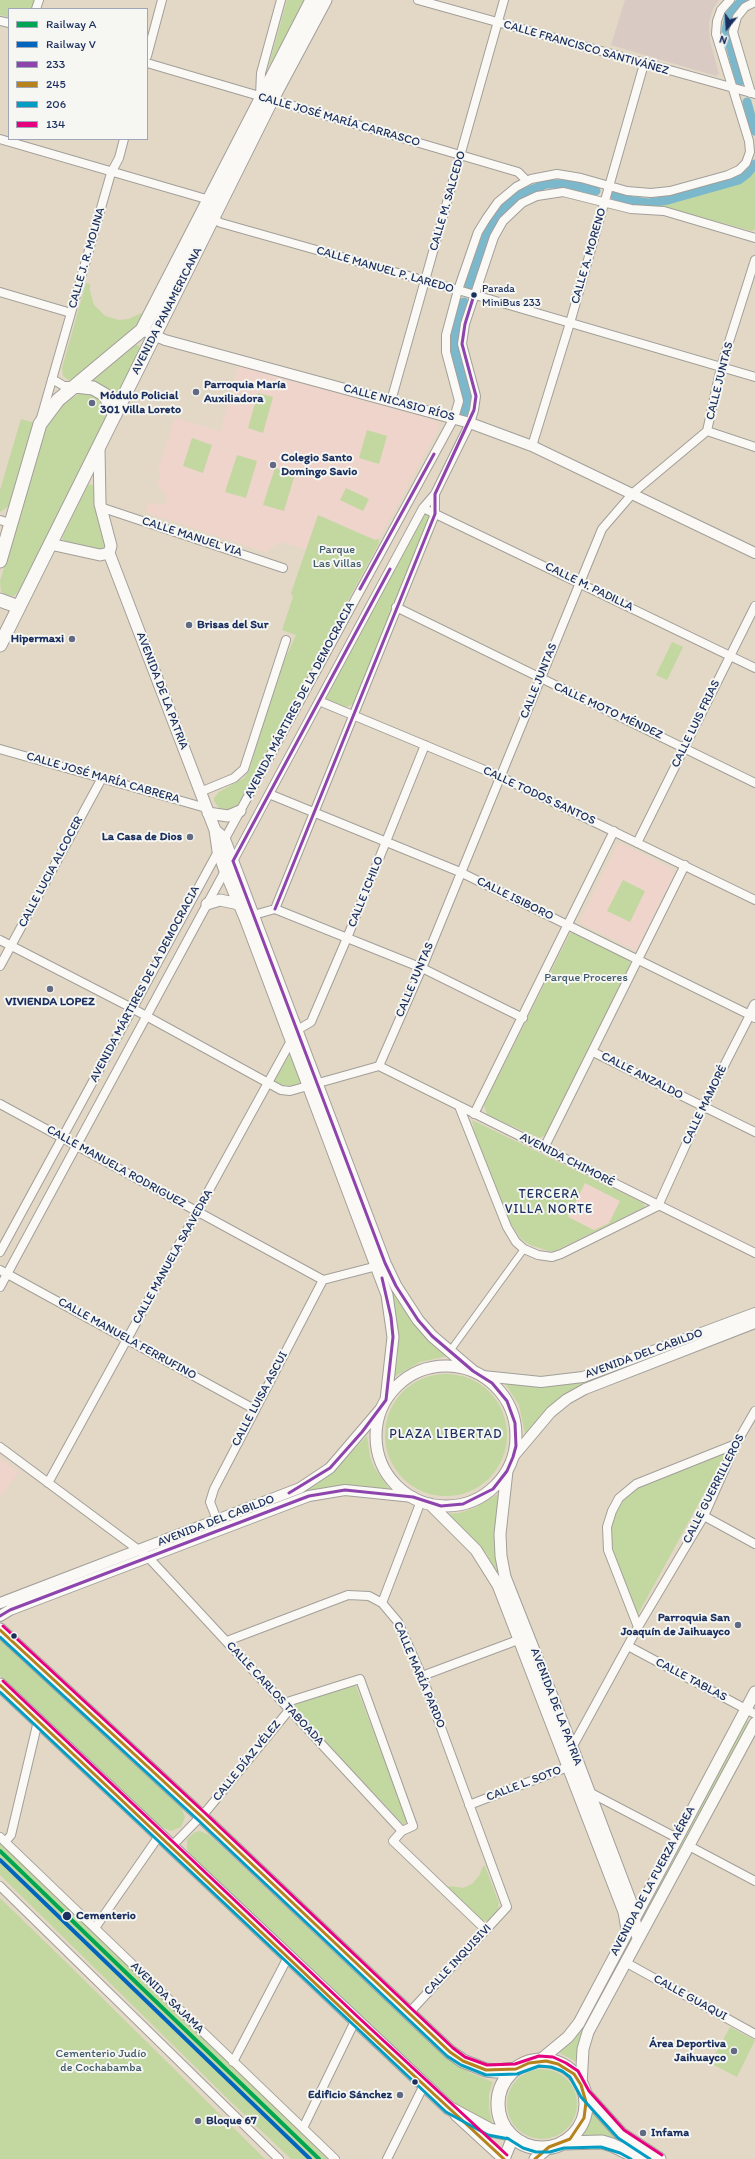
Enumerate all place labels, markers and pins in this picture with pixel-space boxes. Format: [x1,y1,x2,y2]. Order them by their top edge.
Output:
place label: Parada MiniBus 233 [482,282,541,308]
marker: Parada MiniBus 233 [469,290,479,300]
place label: Parroquia María Auxiliadora [204,378,286,406]
marker: Parroquia María Auxiliadora [191,387,201,397]
place label: Módulo Policial 301 Villa Loreto [100,389,181,417]
marker: Módulo Policial 301 Villa Loreto [87,398,97,408]
place label: Colegio Santo Domingo Savio [281,451,357,479]
marker: Colegio Santo Domingo Savio [268,460,278,470]
place label: Brisas del Sur [197,618,268,632]
marker: Brisas del Sur [184,620,194,630]
place label: Hipermaxi [11,632,64,646]
marker: Hipermaxi [67,634,77,644]
place label: La Casa de Dios [102,830,182,844]
marker: La Casa de Dios [185,832,195,842]
marker: VIVIENDA LOPEZ [45,984,55,994]
place label: VIVIENDA LOPEZ [5,995,95,1009]
place label: Parroquia San Joaquín de Jaihuayco [621,1611,730,1639]
marker: Parroquia San Joaquín de Jaihuayco [733,1620,743,1630]
unlabelled marker [9,1631,19,1641]
place label: Cementerio [76,1909,136,1923]
marker: Cementerio [61,1910,73,1922]
place label: Área Deportiva Jaihuayco [649,2037,726,2065]
marker: Área Deportiva Jaihuayco [729,2046,739,2056]
unlabelled marker [410,2077,420,2087]
place label: Edificio Sánchez [308,2088,392,2102]
marker: Edificio Sánchez [395,2090,405,2100]
place label: Bloque 67 [206,2114,257,2128]
marker: Bloque 67 [193,2116,203,2126]
place label: Infama [651,2126,689,2140]
marker: Infama [638,2128,648,2138]

